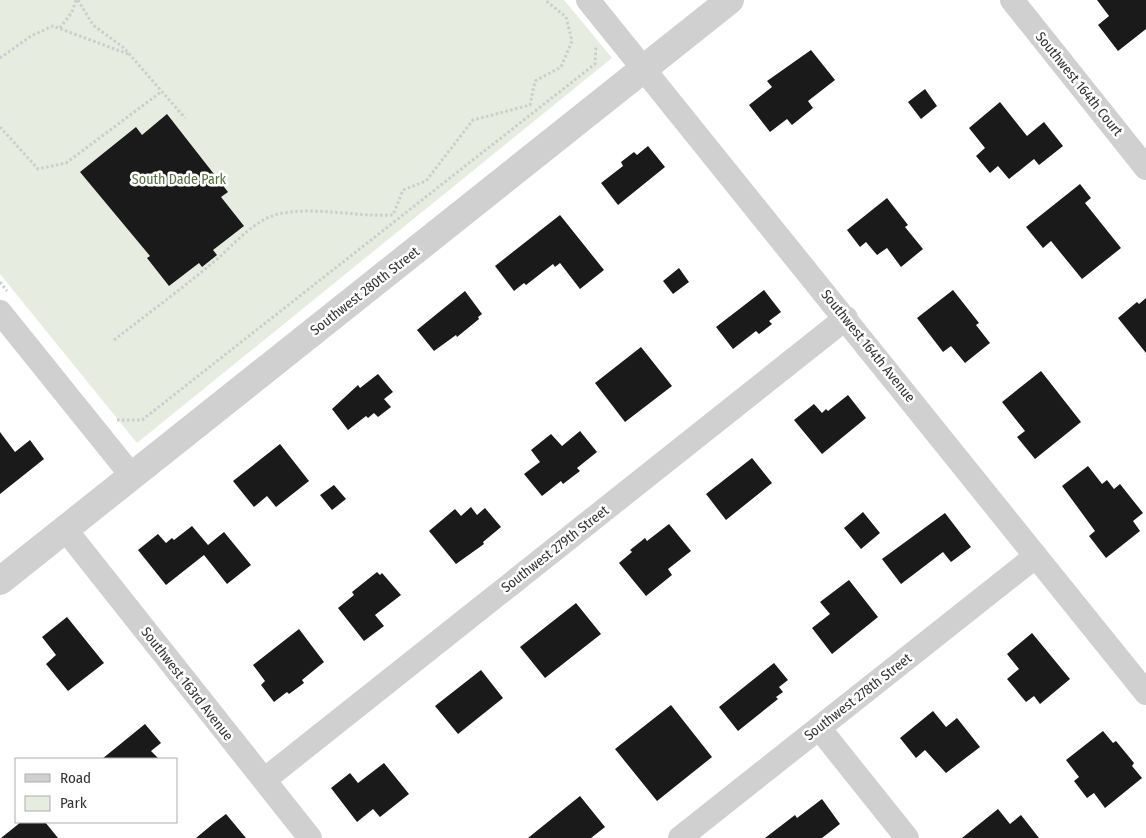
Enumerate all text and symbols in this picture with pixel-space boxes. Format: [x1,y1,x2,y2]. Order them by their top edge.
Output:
street label: Southwest 164th Court [1032,29,1126,140]
park label: South Dade Park [132,171,227,188]
street label: Southwest 280th Street [307,243,423,339]
street label: Southwest 164th Avenue [817,286,919,406]
street label: Southwest 279th Street [498,502,612,596]
street label: Southwest 163rd Avenue [137,624,237,744]
street label: Southwest 278th Street [801,650,915,744]
legend [15,758,178,823]
text: Road [60,769,91,787]
text: Park [60,794,87,812]

